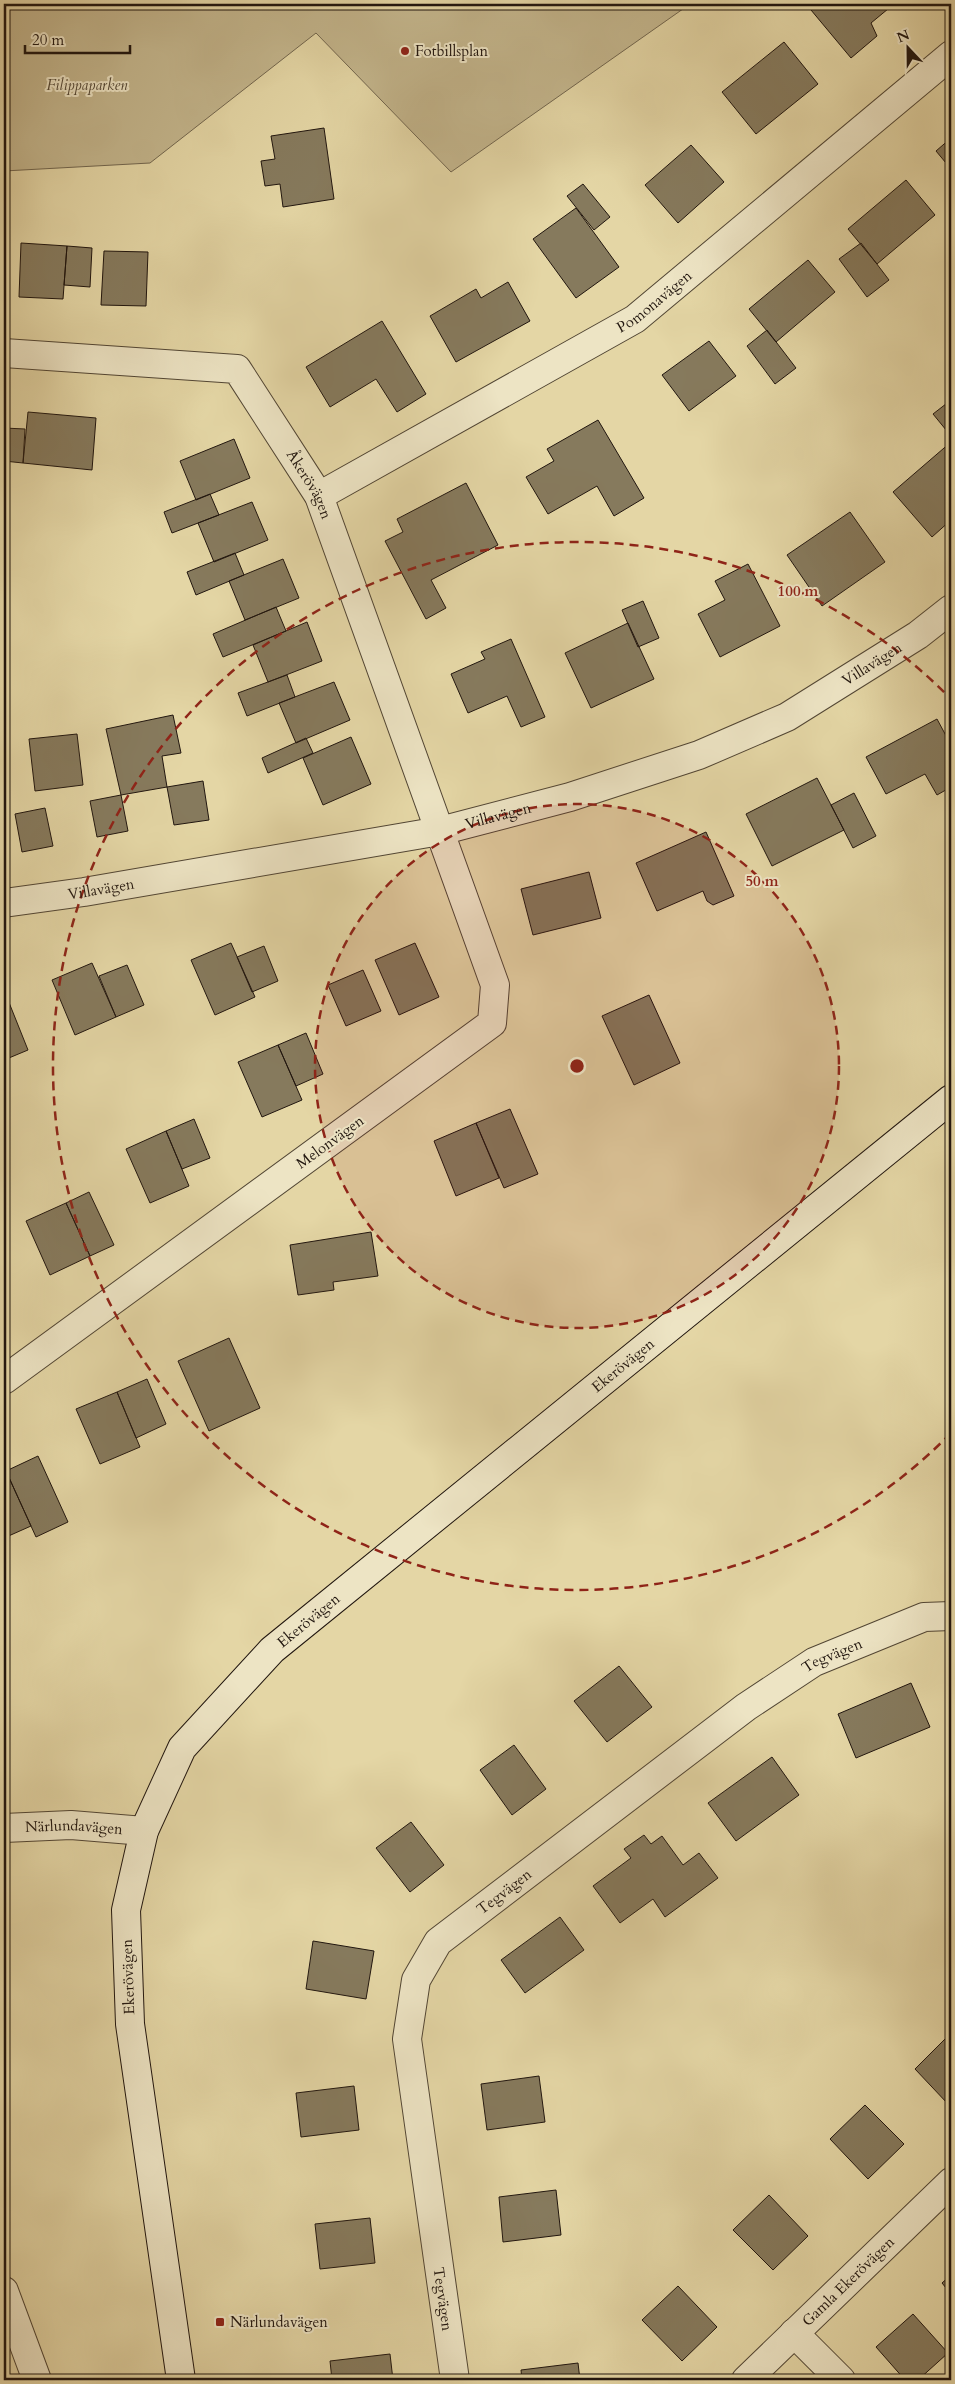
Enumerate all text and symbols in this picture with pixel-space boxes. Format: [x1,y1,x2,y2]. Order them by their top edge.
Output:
scale bar [25,22,130,54]
north arrow [882,22,932,72]
text: N [894,25,913,47]
text: 20 m [32,30,64,50]
place label: Fotbillsplan [415,41,489,61]
marker: Fotbillsplan [399,45,411,57]
park label: Filippaparken [47,75,128,95]
street label: Pomonavägen [613,265,696,337]
street label: Åkerövägen [282,446,337,522]
text: 100 m [778,581,819,601]
street label: Villavägen [838,637,906,690]
street label: Villavägen [463,797,534,834]
text: 50 m [745,871,779,891]
street label: Villavägen [66,873,136,904]
centre of rings [568,1057,586,1075]
street label: Melonvägen [292,1110,368,1173]
street label: Ekerövägen [587,1333,659,1397]
street label: Ekerövägen [273,1589,344,1652]
street label: Tegvägen [798,1633,866,1678]
street label: Närlundavägen [25,1815,124,1839]
street label: Tegvägen [472,1864,536,1919]
street label: Ekerövägen [117,1938,139,2015]
street label: Gamla Ekerövägen [798,2232,899,2331]
street label: Tegvägen [429,2266,457,2333]
place label: Närlundavägen [230,2312,328,2332]
marker: Närlundavägen [214,2316,226,2328]

